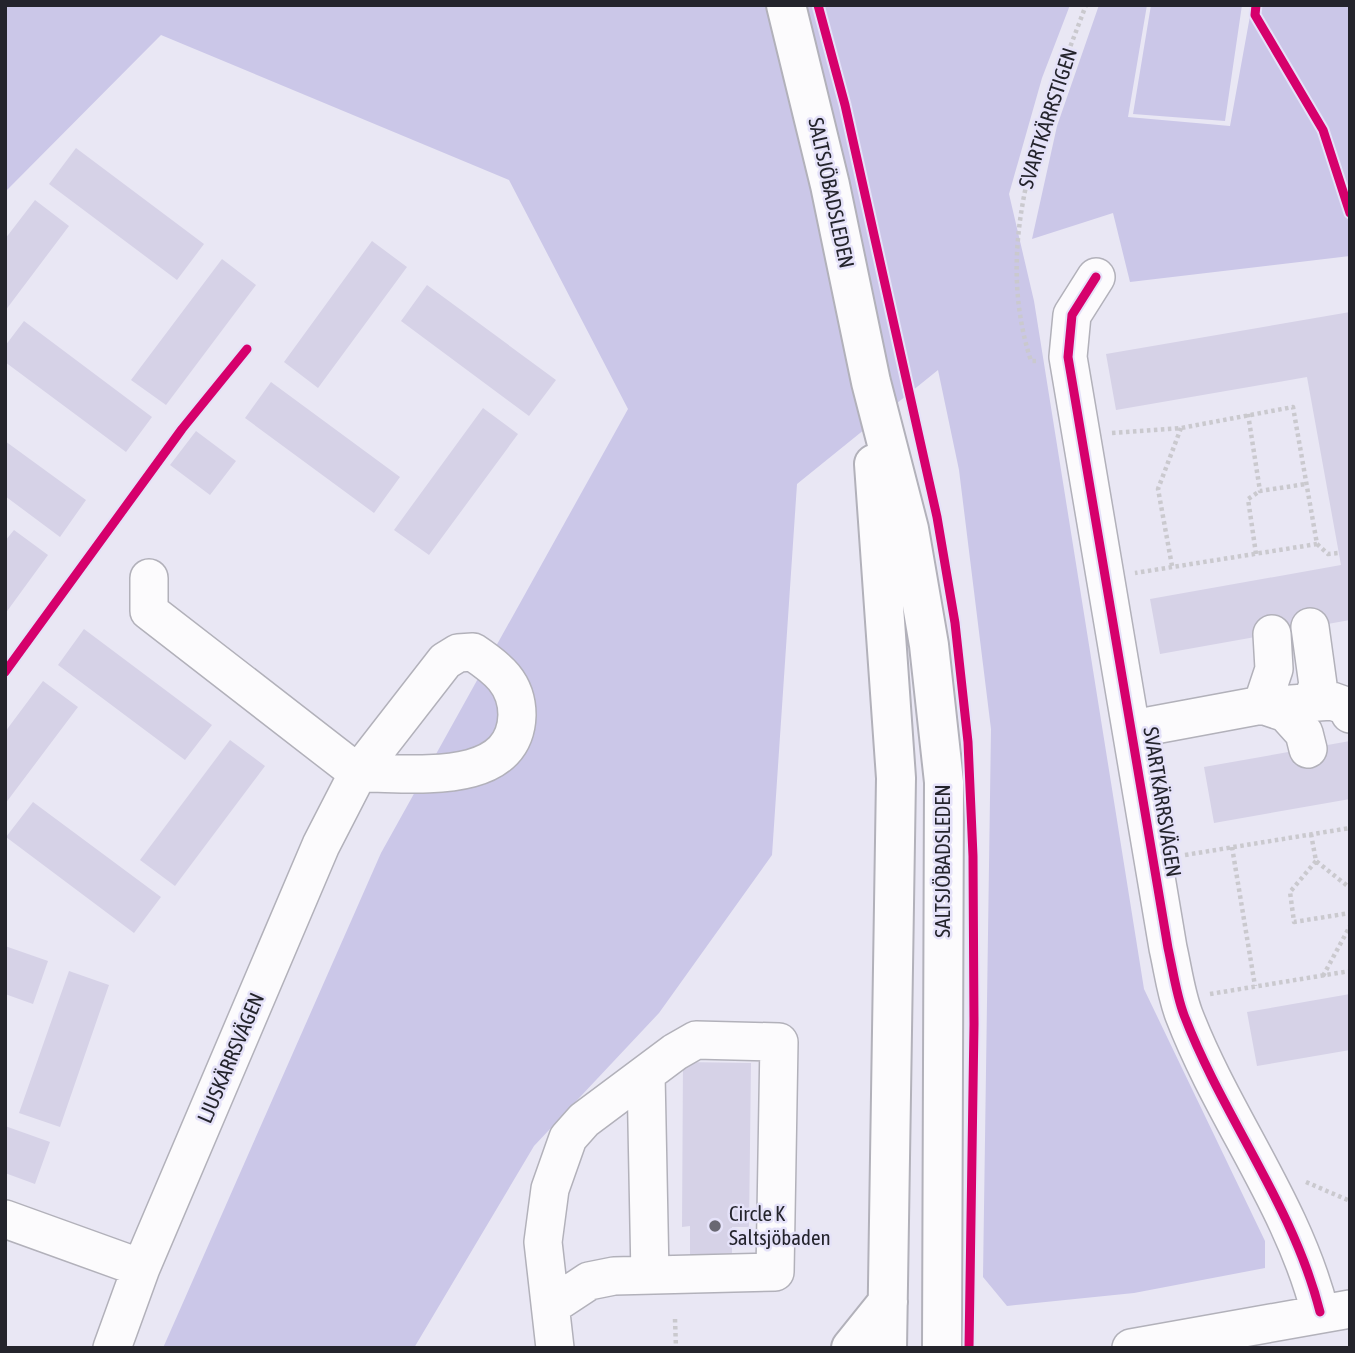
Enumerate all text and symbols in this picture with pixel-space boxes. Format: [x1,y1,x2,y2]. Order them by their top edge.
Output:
street label: SVARTKÄRRSTIGEN [1013,44,1081,191]
street label: SALTSJÖBADSLEDEN [804,115,860,270]
street label: SVARTKÄRRSVÄGEN [1139,725,1187,879]
street label: SALTSJÖBADSLEDEN [930,784,954,938]
street label: LJUSKÄRRSVÄGEN [192,989,268,1126]
place label: Circle K Saltsjöbaden [729,1201,831,1249]
marker: Circle K Saltsjöbaden [707,1218,723,1234]

